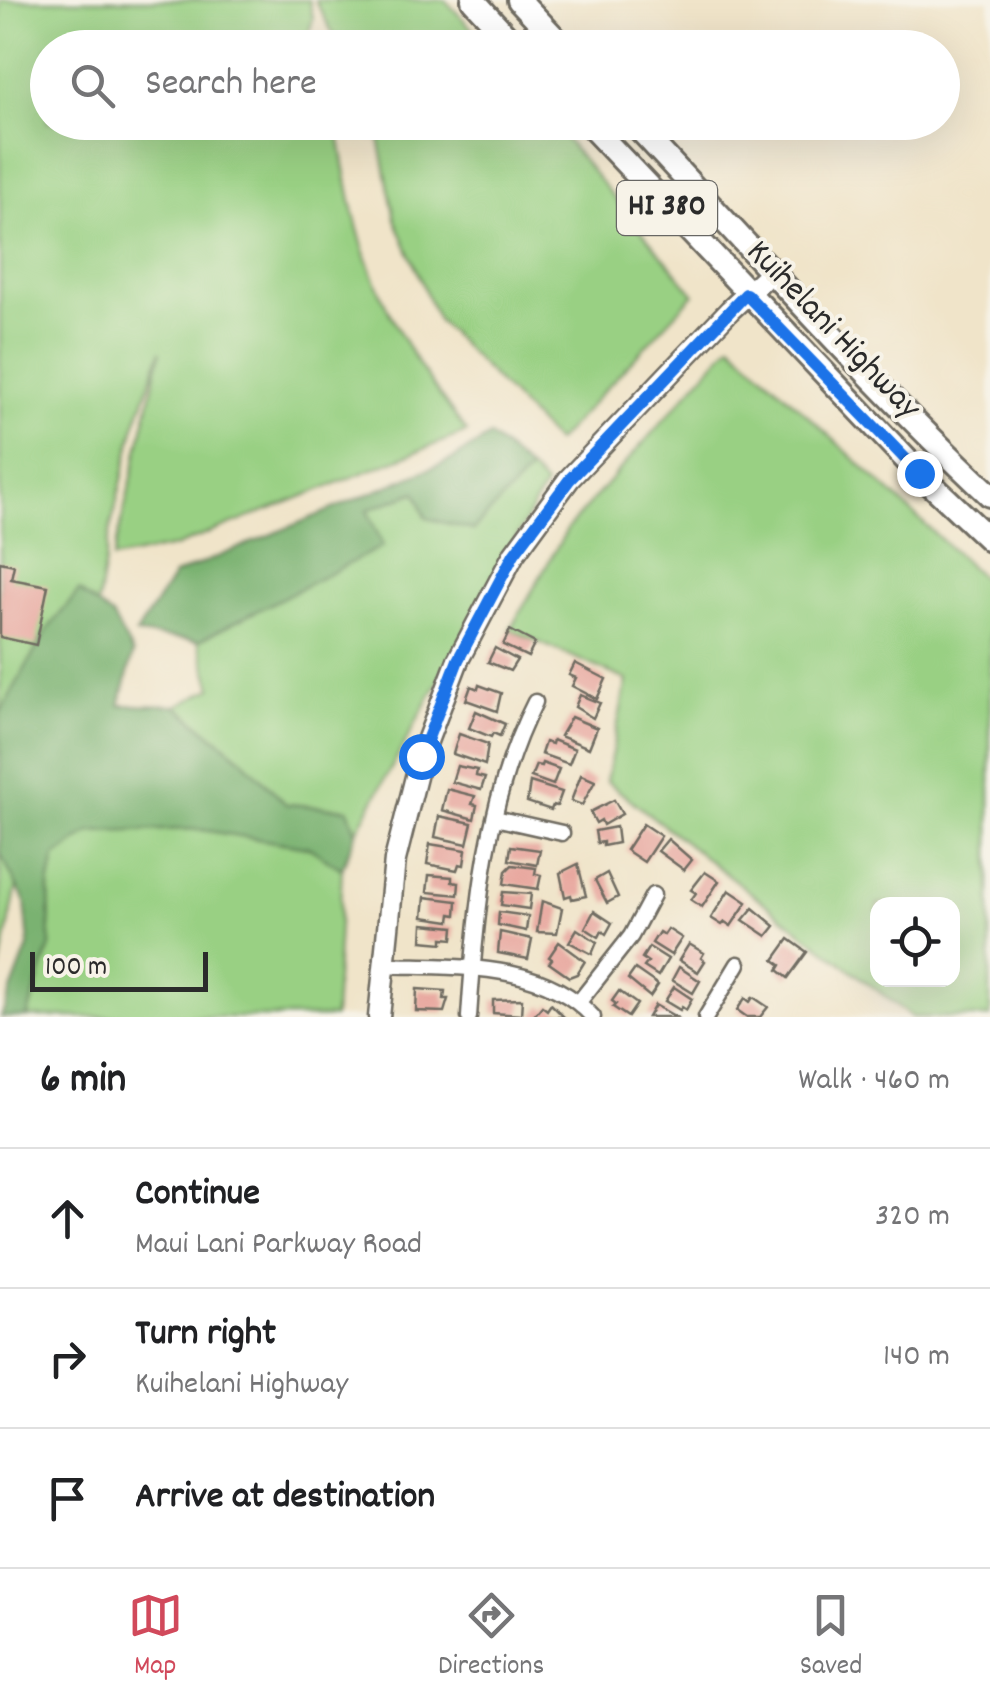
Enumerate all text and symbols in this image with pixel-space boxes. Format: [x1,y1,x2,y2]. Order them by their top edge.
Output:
search box [30,30,960,140]
icon: search [65,58,120,113]
text: Search here [145,58,317,113]
road number: HI 380 [617,181,717,235]
street label: Kuihelani Highway [733,230,932,433]
route end [897,451,943,497]
route start [399,734,445,780]
map controls [870,897,960,987]
button: locate [870,897,960,987]
scale bar [30,947,208,991]
text: 100 m [45,949,107,989]
text: 6 min [40,1052,126,1112]
text: Walk · 460 m [798,1059,950,1105]
text: Continue [135,1168,260,1223]
icon: ahead [40,1191,95,1246]
text: 320 m [875,1195,950,1241]
text: Maui Lani Parkway Road [135,1223,422,1269]
text: Turn right [135,1308,276,1363]
icon: right [40,1331,95,1386]
text: 140 m [883,1335,950,1381]
text: Kuihelani Highway [135,1363,348,1409]
icon: arrive [40,1471,95,1526]
text: Arrive at destination [135,1471,435,1526]
tab: Map [128,1588,183,1688]
tab: Directions [438,1588,544,1688]
tab: Saved [800,1588,862,1688]

